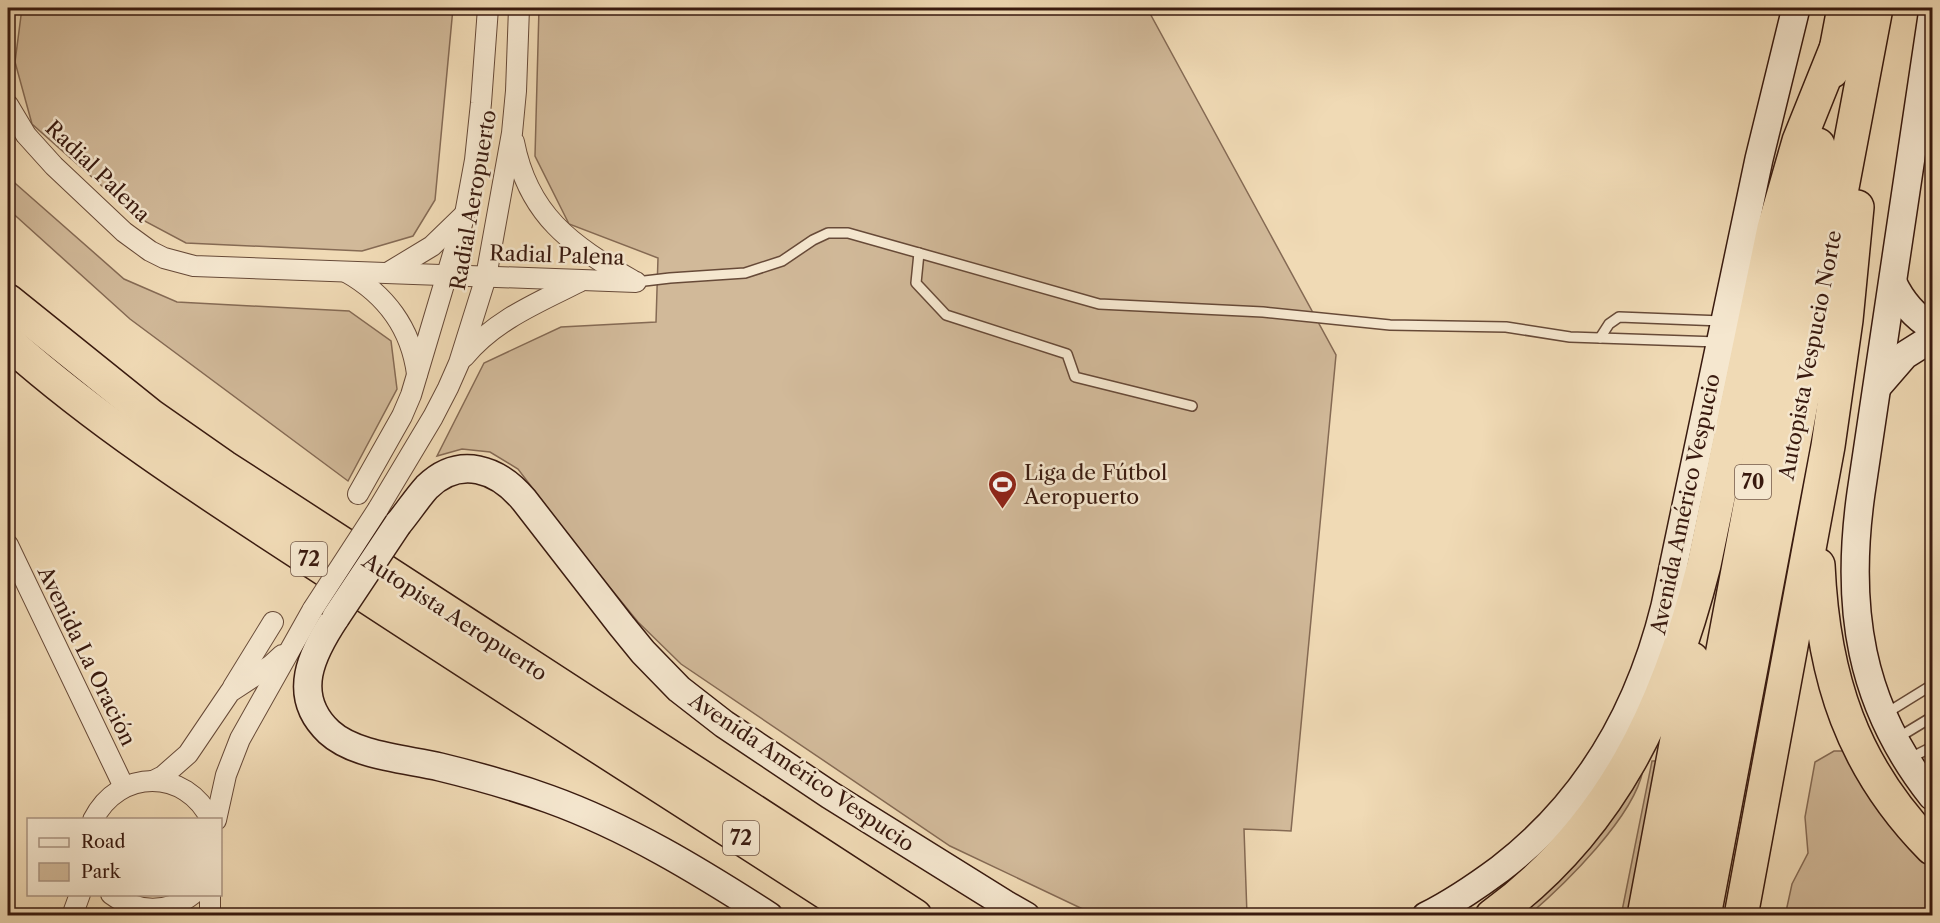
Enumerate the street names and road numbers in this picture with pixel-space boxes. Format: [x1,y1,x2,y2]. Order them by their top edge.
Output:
street label: Radial Aeropuerto [445,108,501,292]
street label: Radial Palena [41,115,156,228]
street label: Autopista Vespucio Norte [1773,228,1846,483]
street label: Radial Palena [489,240,626,270]
street label: Avenida Américo Vespucio [1645,371,1725,638]
road number: 70 [1735,465,1771,499]
road number: 72 [291,542,327,576]
street label: Autopista Aeropuerto [357,547,552,686]
street label: Avenida La Oración [32,561,141,750]
street label: Avenida Américo Vespucio [684,687,919,857]
road number: 72 [723,821,759,855]

